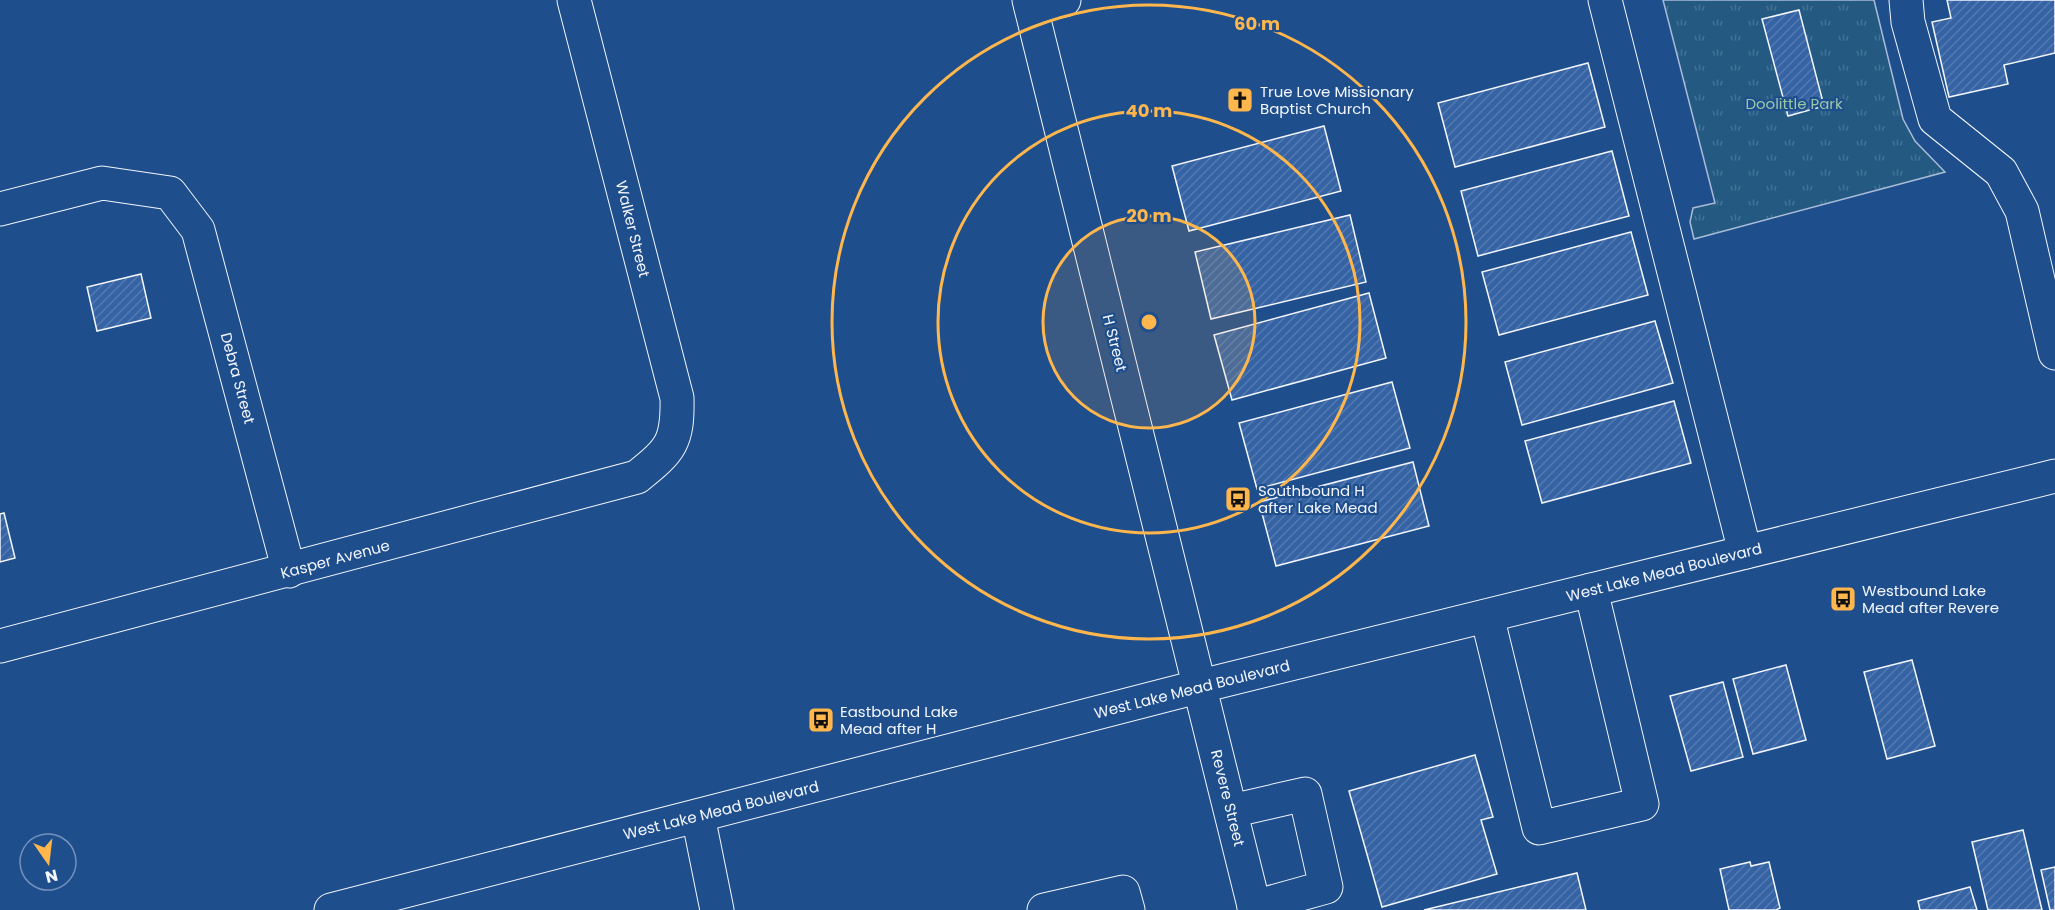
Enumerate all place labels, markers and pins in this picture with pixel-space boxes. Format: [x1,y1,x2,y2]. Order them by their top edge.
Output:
place label: True Love Missionary Baptist Church [1260,81,1414,119]
church icon: True Love Missionary Baptist Church [1225,85,1255,115]
centre of rings [1139,312,1159,332]
place label: Southbound H after Lake Mead [1258,480,1378,518]
bus stop icon: Southbound H after Lake Mead [1223,484,1253,514]
place label: Westbound Lake Mead after Revere [1862,580,1999,618]
bus stop icon: Westbound Lake Mead after Revere [1828,584,1858,614]
place label: Eastbound Lake Mead after H [840,701,958,739]
bus stop icon: Eastbound Lake Mead after H [806,705,836,735]

